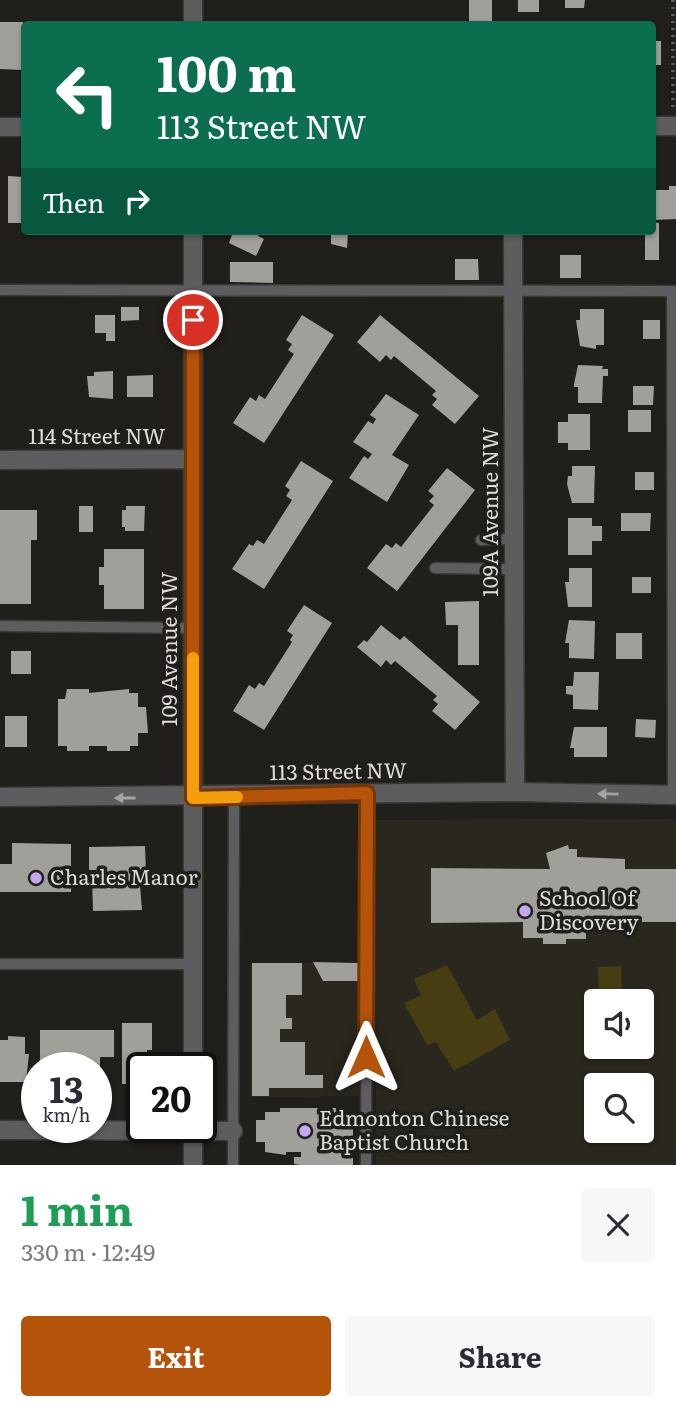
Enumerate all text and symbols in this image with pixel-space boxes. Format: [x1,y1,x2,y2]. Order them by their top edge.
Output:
text: 100 m [157,34,296,107]
icon: left [42,49,133,140]
text: 113 Street NW [157,101,366,149]
text: Then [42,182,104,221]
icon: right [118,182,156,220]
pin [163,290,223,350]
icon: arrive [174,301,212,339]
street label: 114 Street NW [29,419,165,450]
street label: 109A Avenue NW [473,427,504,597]
street label: 109 Avenue NW [152,572,183,726]
street label: 113 Street NW [269,753,407,786]
one-way arrow [597,788,619,800]
one-way arrow [114,792,136,803]
place label: Charles Manor [50,860,198,891]
marker: Charles Manor [28,870,44,886]
place label: School Of Discovery [539,881,639,936]
marker: School Of Discovery [517,903,533,919]
map controls [584,989,654,1143]
button: sound [584,989,654,1059]
position arrow [329,1020,403,1094]
speed limit sign: 20 [126,1052,217,1143]
text: 13 [49,1062,84,1114]
button: search [584,1073,654,1143]
text: km/h [43,1101,90,1128]
place label: Edmonton Chinese Baptist Church [319,1101,510,1156]
marker: Edmonton Chinese Baptist Church [297,1123,313,1139]
text: 1 min [21,1177,133,1239]
button: close [581,1188,655,1262]
text: 330 m · 12:49 [21,1234,155,1268]
button: Exit [21,1316,331,1396]
button: Share [345,1316,655,1396]

